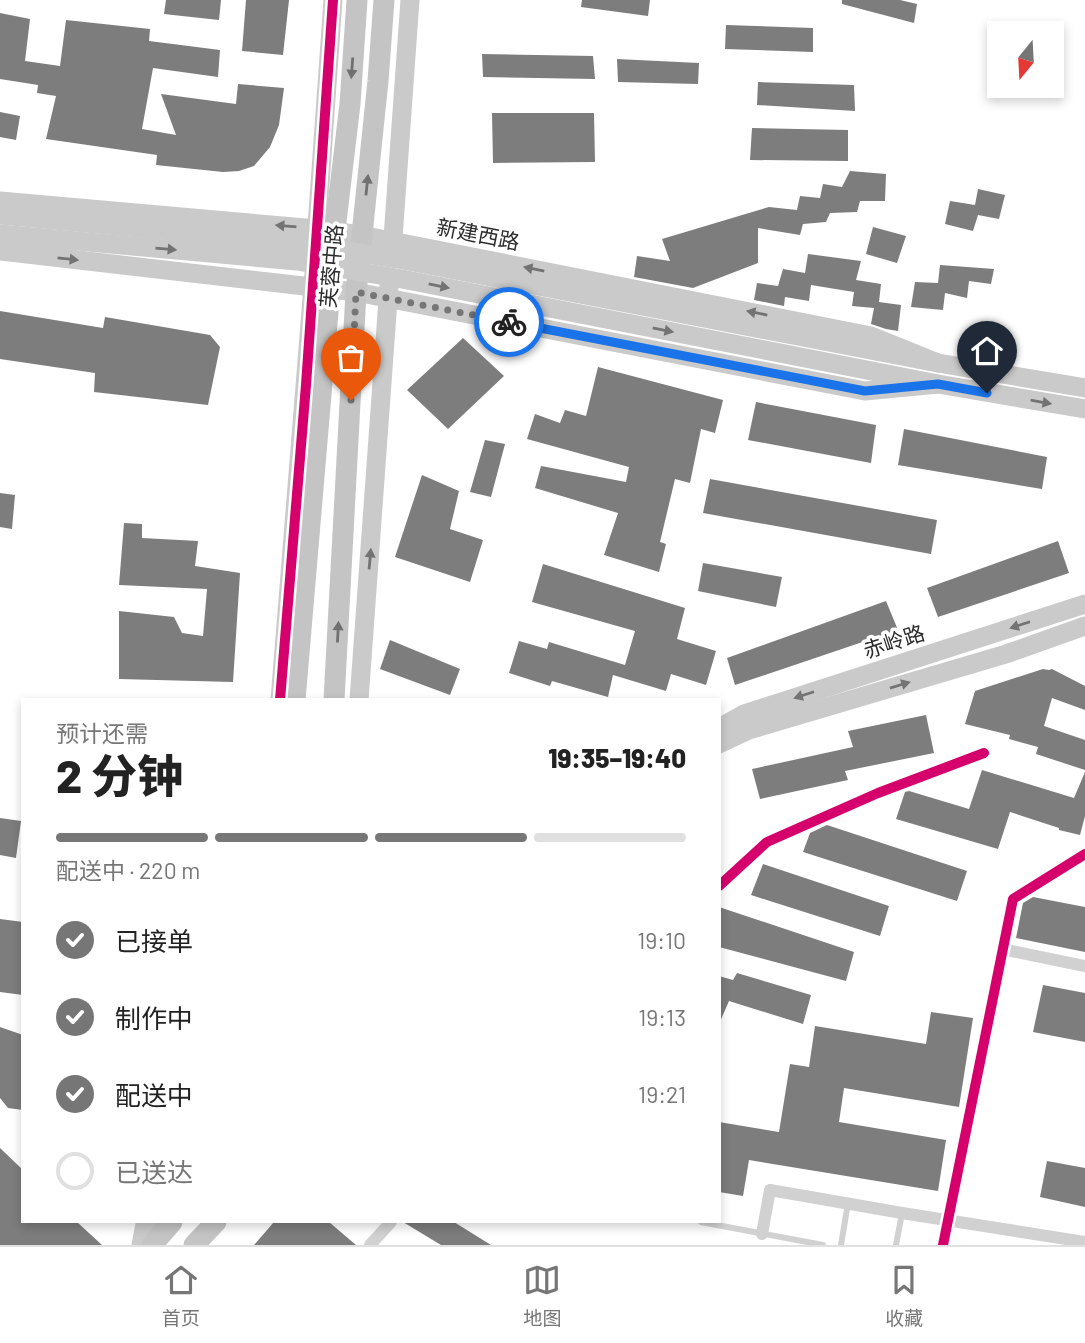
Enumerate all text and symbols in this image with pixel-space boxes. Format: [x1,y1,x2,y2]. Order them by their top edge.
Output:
north arrow [987,21,1064,98]
map controls [987,21,1064,98]
one-way arrow [346,57,357,79]
one-way arrow [361,174,372,196]
street label: 新建西路 [435,213,522,254]
one-way arrow [275,220,297,231]
street label: 芙蓉中路 [314,223,347,309]
one-way arrow [155,244,177,255]
one-way arrow [57,253,79,264]
one-way arrow [523,263,545,274]
one-way arrow [428,281,450,292]
courier [474,287,544,357]
icon: bike [490,303,528,341]
one-way arrow [746,308,768,319]
pin [957,321,1017,393]
one-way arrow [652,325,674,336]
pin [321,328,381,400]
icon: home [968,332,1006,370]
icon: bag [332,339,370,377]
one-way arrow [1030,397,1052,408]
one-way arrow [365,547,376,569]
street label: 赤岭路 [860,619,927,662]
one-way arrow [1009,620,1030,631]
one-way arrow [333,621,344,643]
one-way arrow [890,680,911,690]
one-way arrow [793,690,814,701]
text: 预计还需 [56,719,148,747]
text: 19:35–19:40 [548,742,686,773]
text: 2 分钟 [56,747,183,802]
text: 配送中 · 220 m [56,856,200,884]
icon: check [56,921,94,959]
text: 已接单 [115,925,193,956]
text: 19:10 [637,926,686,954]
icon: check [56,998,94,1036]
text: 制作中 [115,1002,193,1033]
text: 19:13 [638,1003,686,1031]
icon: check [56,1075,94,1113]
text: 配送中 [115,1079,193,1110]
text: 19:21 [638,1080,686,1108]
text: 已送达 [115,1156,193,1187]
tab: 首页 [162,1261,200,1330]
tab: 地图 [523,1261,561,1330]
tab: 收藏 [885,1261,923,1330]

